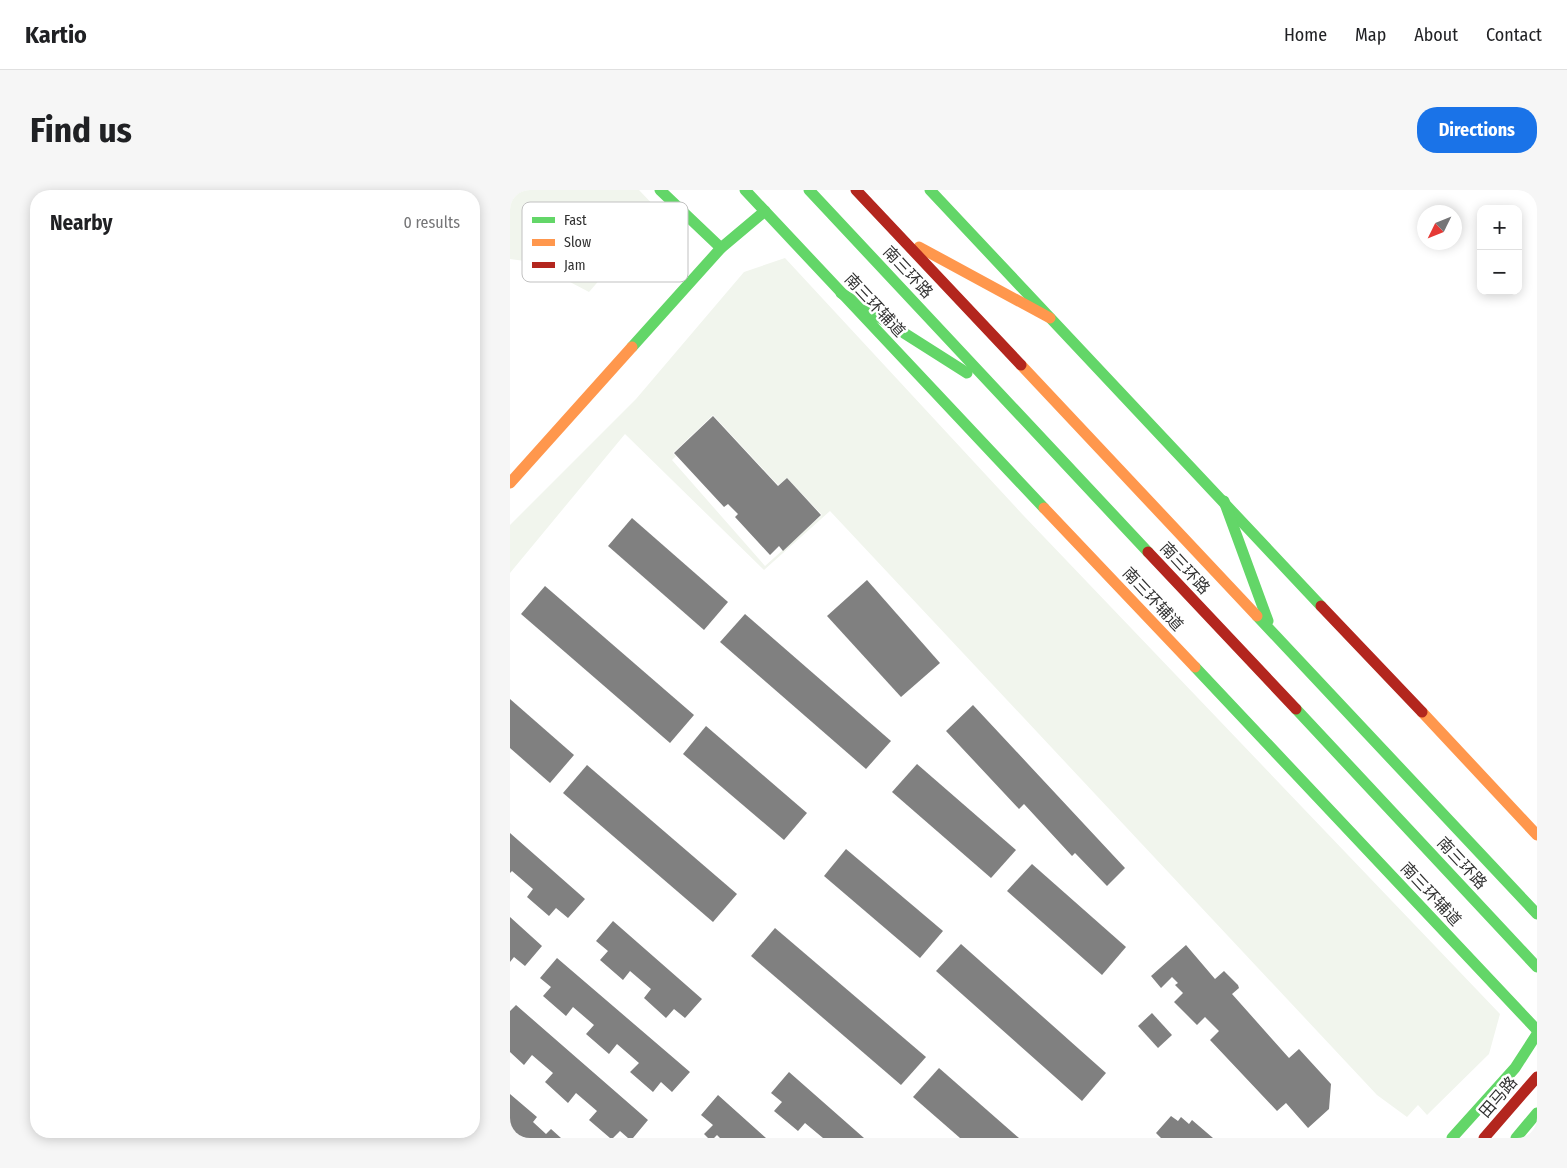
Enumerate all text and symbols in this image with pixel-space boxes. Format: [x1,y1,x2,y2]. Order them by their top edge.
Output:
text: Kartio [25,21,87,49]
text: Home [1284,24,1327,46]
text: Map [1355,24,1386,46]
text: About [1414,24,1458,46]
text: Contact [1486,24,1542,46]
button: Directions [1417,107,1537,153]
text: Find us [30,109,132,151]
legend [522,202,688,282]
north arrow [1417,205,1462,250]
map controls [1477,205,1522,295]
button: + [1477,205,1522,250]
text: Nearby [50,210,112,236]
text: Fast [564,212,587,229]
text: 0 results [403,213,460,232]
text: Slow [564,234,591,251]
street label: 南三环路 [879,242,937,302]
button: − [1477,250,1522,295]
text: Jam [564,257,585,274]
street label: 南三环辅道 [841,269,909,341]
street label: 南三环路 [1156,538,1214,598]
street label: 南三环辅道 [1119,563,1187,635]
street label: 南三环路 [1433,833,1491,893]
street label: 南三环辅道 [1397,858,1465,930]
street label: 田马路 [1475,1073,1521,1121]

